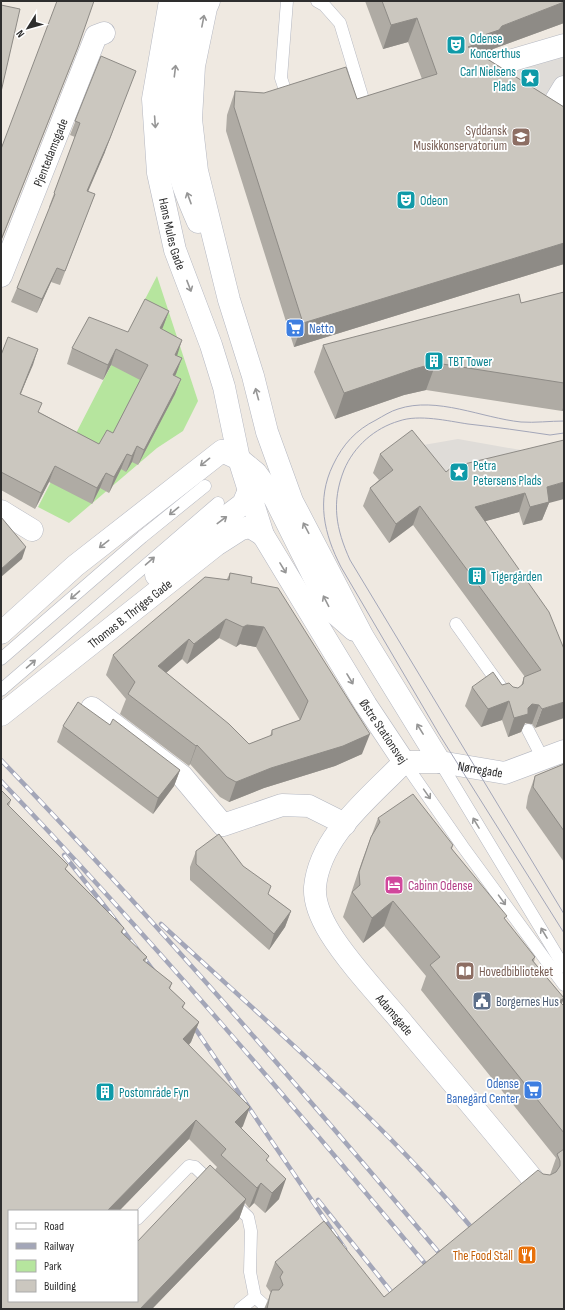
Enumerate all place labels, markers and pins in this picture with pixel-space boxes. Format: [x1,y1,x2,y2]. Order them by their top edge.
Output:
place label: Odense Koncerthus [470,31,521,62]
theatre icon: Odense Koncerthus [445,34,467,56]
place label: Carl Nielsens Plads [460,64,516,95]
place icon: Carl Nielsens Plads [519,67,541,89]
place label: Syddansk Musikkonservatorium [413,123,507,154]
school or university icon: Syddansk Musikkonservatorium [510,126,532,148]
theatre icon: Odeon [395,189,417,211]
place label: Odeon [420,193,448,209]
supermarket icon: Netto [284,317,306,339]
place label: Netto [309,321,334,337]
building icon: TBT Tower [423,350,445,372]
place label: TBT Tower [448,354,493,370]
place label: Petra Petersens Plads [473,458,542,489]
place icon: Petra Petersens Plads [448,461,470,483]
building icon: Tigergården [466,565,488,587]
place label: Tigergården [491,569,542,585]
hotel icon: Cabinn Odense [383,874,405,896]
place label: Cabinn Odense [408,878,473,894]
library icon: Hovedbiblioteket [454,960,476,982]
place label: Hovedbiblioteket [479,964,553,980]
public building icon: Borgernes Hus [471,990,493,1012]
place label: Borgernes Hus [496,994,559,1010]
place label: Odense Banegård Center [446,1076,519,1107]
supermarket icon: Odense Banegård Center [522,1079,544,1101]
building icon: Postområde Fyn [94,1081,116,1103]
place label: Postområde Fyn [119,1085,189,1101]
restaurant icon: The Food Stall [516,1244,538,1266]
place label: The Food Stall [453,1248,513,1264]

